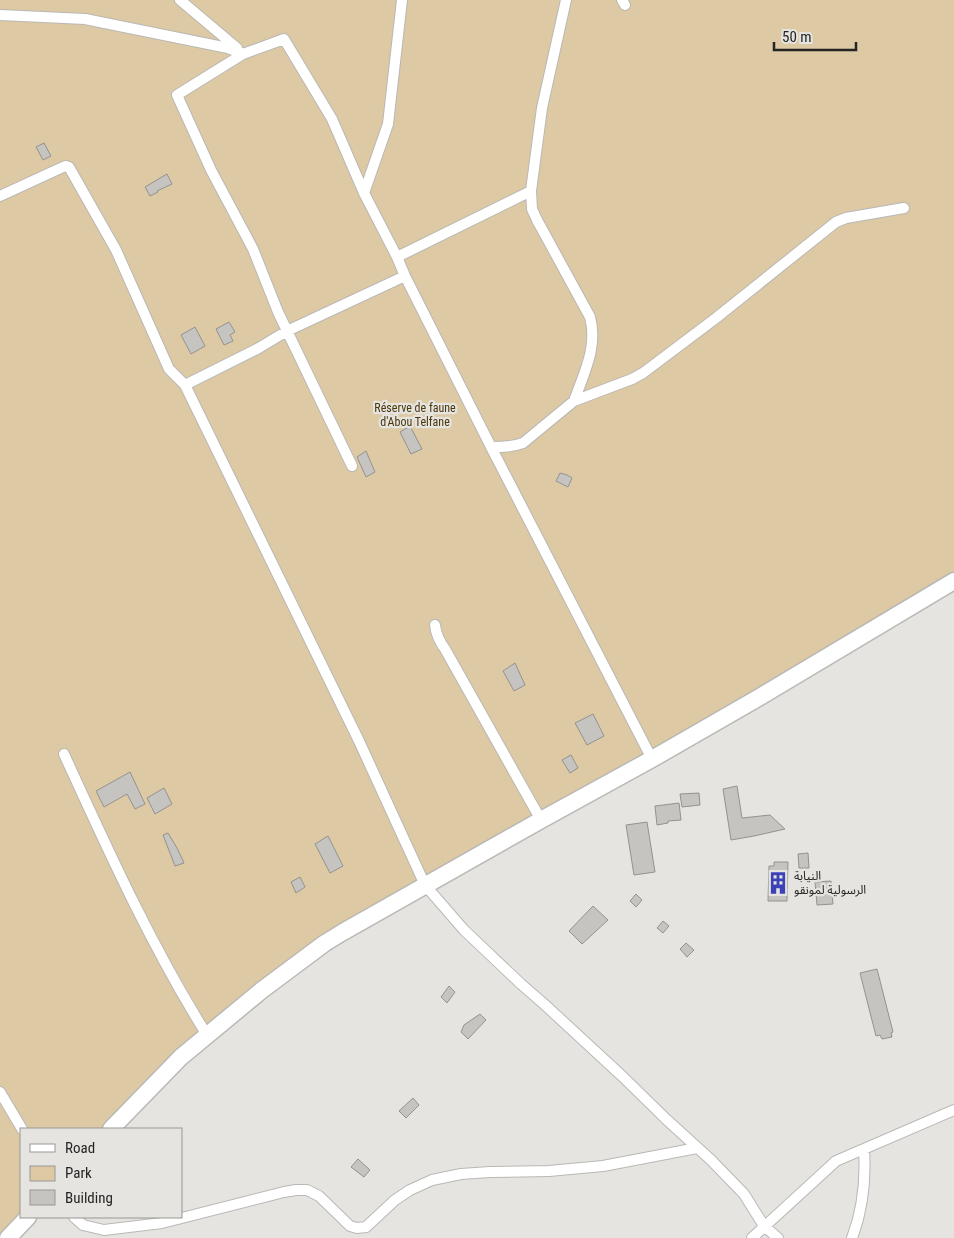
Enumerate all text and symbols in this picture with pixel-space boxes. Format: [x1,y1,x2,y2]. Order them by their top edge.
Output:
scale bar [774,20,856,52]
text: 50 m [782,28,812,46]
park label: Réserve de faune d'Abou Telfane [374,401,456,429]
place label: النيابة الرسولية لمونقو [794,869,866,897]
building icon: النيابة الرسولية لمونقو [765,870,791,896]
legend [20,1128,182,1218]
text: Road [65,1139,95,1157]
text: Park [65,1164,92,1182]
text: Building [65,1189,113,1207]

